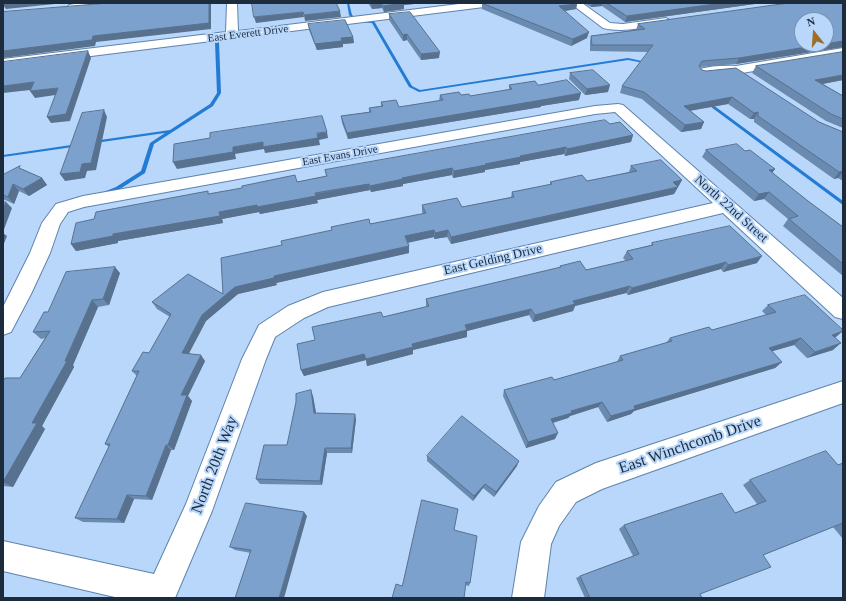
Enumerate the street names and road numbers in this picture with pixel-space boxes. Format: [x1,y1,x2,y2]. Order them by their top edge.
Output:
street label: East Everett Drive [207,22,289,46]
street label: East Evans Drive [301,143,379,169]
street label: North 22nd Street [691,172,771,246]
street label: East Gelding Drive [442,241,544,279]
street label: East Winchcomb Drive [616,412,764,478]
street label: North 20th Way [188,414,242,516]

